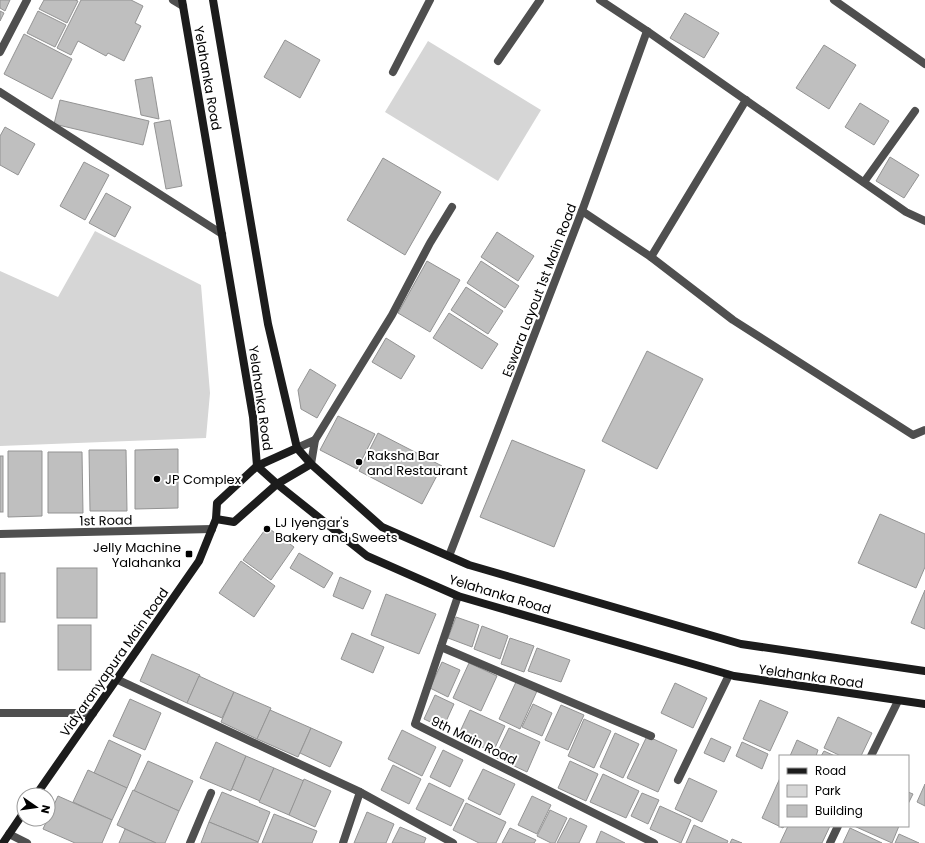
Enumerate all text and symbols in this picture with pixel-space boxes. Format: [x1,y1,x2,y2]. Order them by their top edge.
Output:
street label: Yelahanka Road [189,24,226,132]
street label: Eswara Layout 1st Main Road [498,201,581,380]
street label: Yelahanka Road [244,344,277,452]
place label: Raksha Bar and Restaurant [367,446,468,480]
marker: Raksha Bar and Restaurant [354,457,364,467]
place label: JP Complex [165,470,242,489]
marker: JP Complex [152,474,162,484]
street label: 1st Road [79,511,133,530]
place label: LJ Iyengar's Bakery and Sweets [275,513,398,547]
marker: LJ Iyengar's Bakery and Sweets [262,524,272,534]
place label: Jelly Machine Yalahanka [93,538,181,572]
marker: Jelly Machine Yalahanka [184,549,194,559]
street label: Yelahanka Road [446,570,553,619]
street label: Vidyaranyapura Main Road [56,584,173,741]
street label: Yelahanka Road [757,660,865,693]
street label: 9th Main Road [428,711,520,769]
legend [779,755,909,827]
text: Road [815,762,846,779]
text: Park [815,782,842,799]
north arrow [16,787,56,827]
text: Building [815,802,863,819]
text: N [37,803,54,815]

